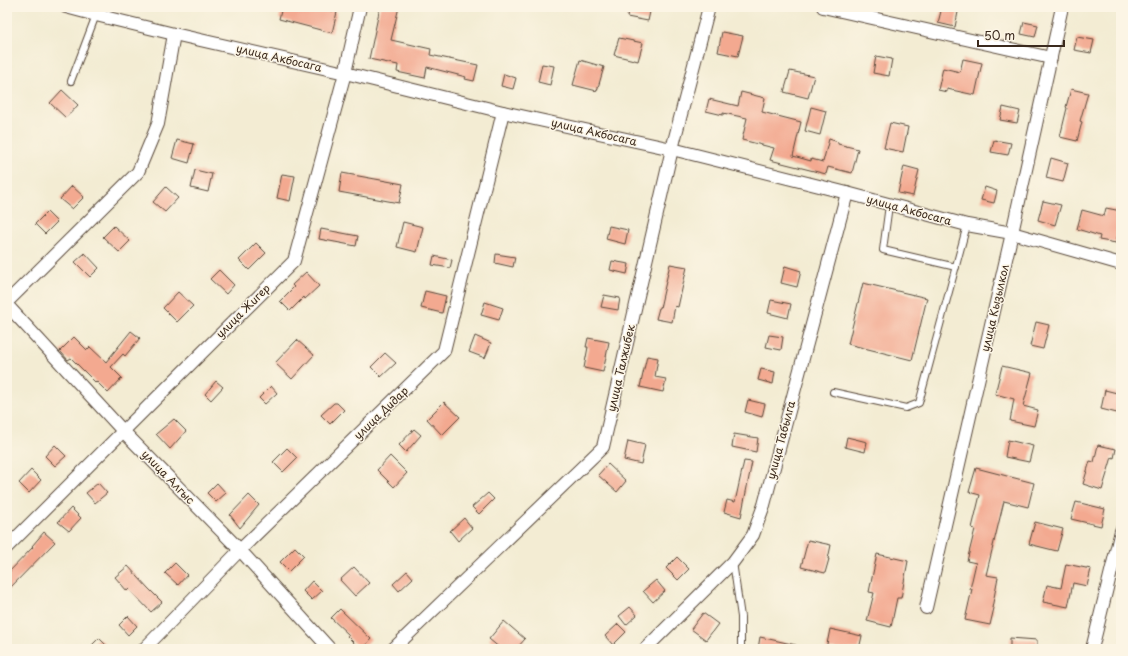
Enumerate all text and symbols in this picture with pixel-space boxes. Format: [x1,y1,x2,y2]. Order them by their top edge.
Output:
scale bar [978,22,1064,48]
text: 50 m [984,26,1015,44]
street label: улица Акбосага [235,39,324,76]
street label: улица Акбосага [550,113,639,150]
street label: улица Акбосага [865,190,954,229]
street label: улица Кызылкол [976,262,1013,353]
street label: улица Жигер [212,280,274,342]
street label: улица Талжибек [602,322,639,413]
street label: улица Дидар [349,382,412,443]
street label: улица Табылга [762,399,799,481]
street label: улица Алгыс [138,446,199,508]

